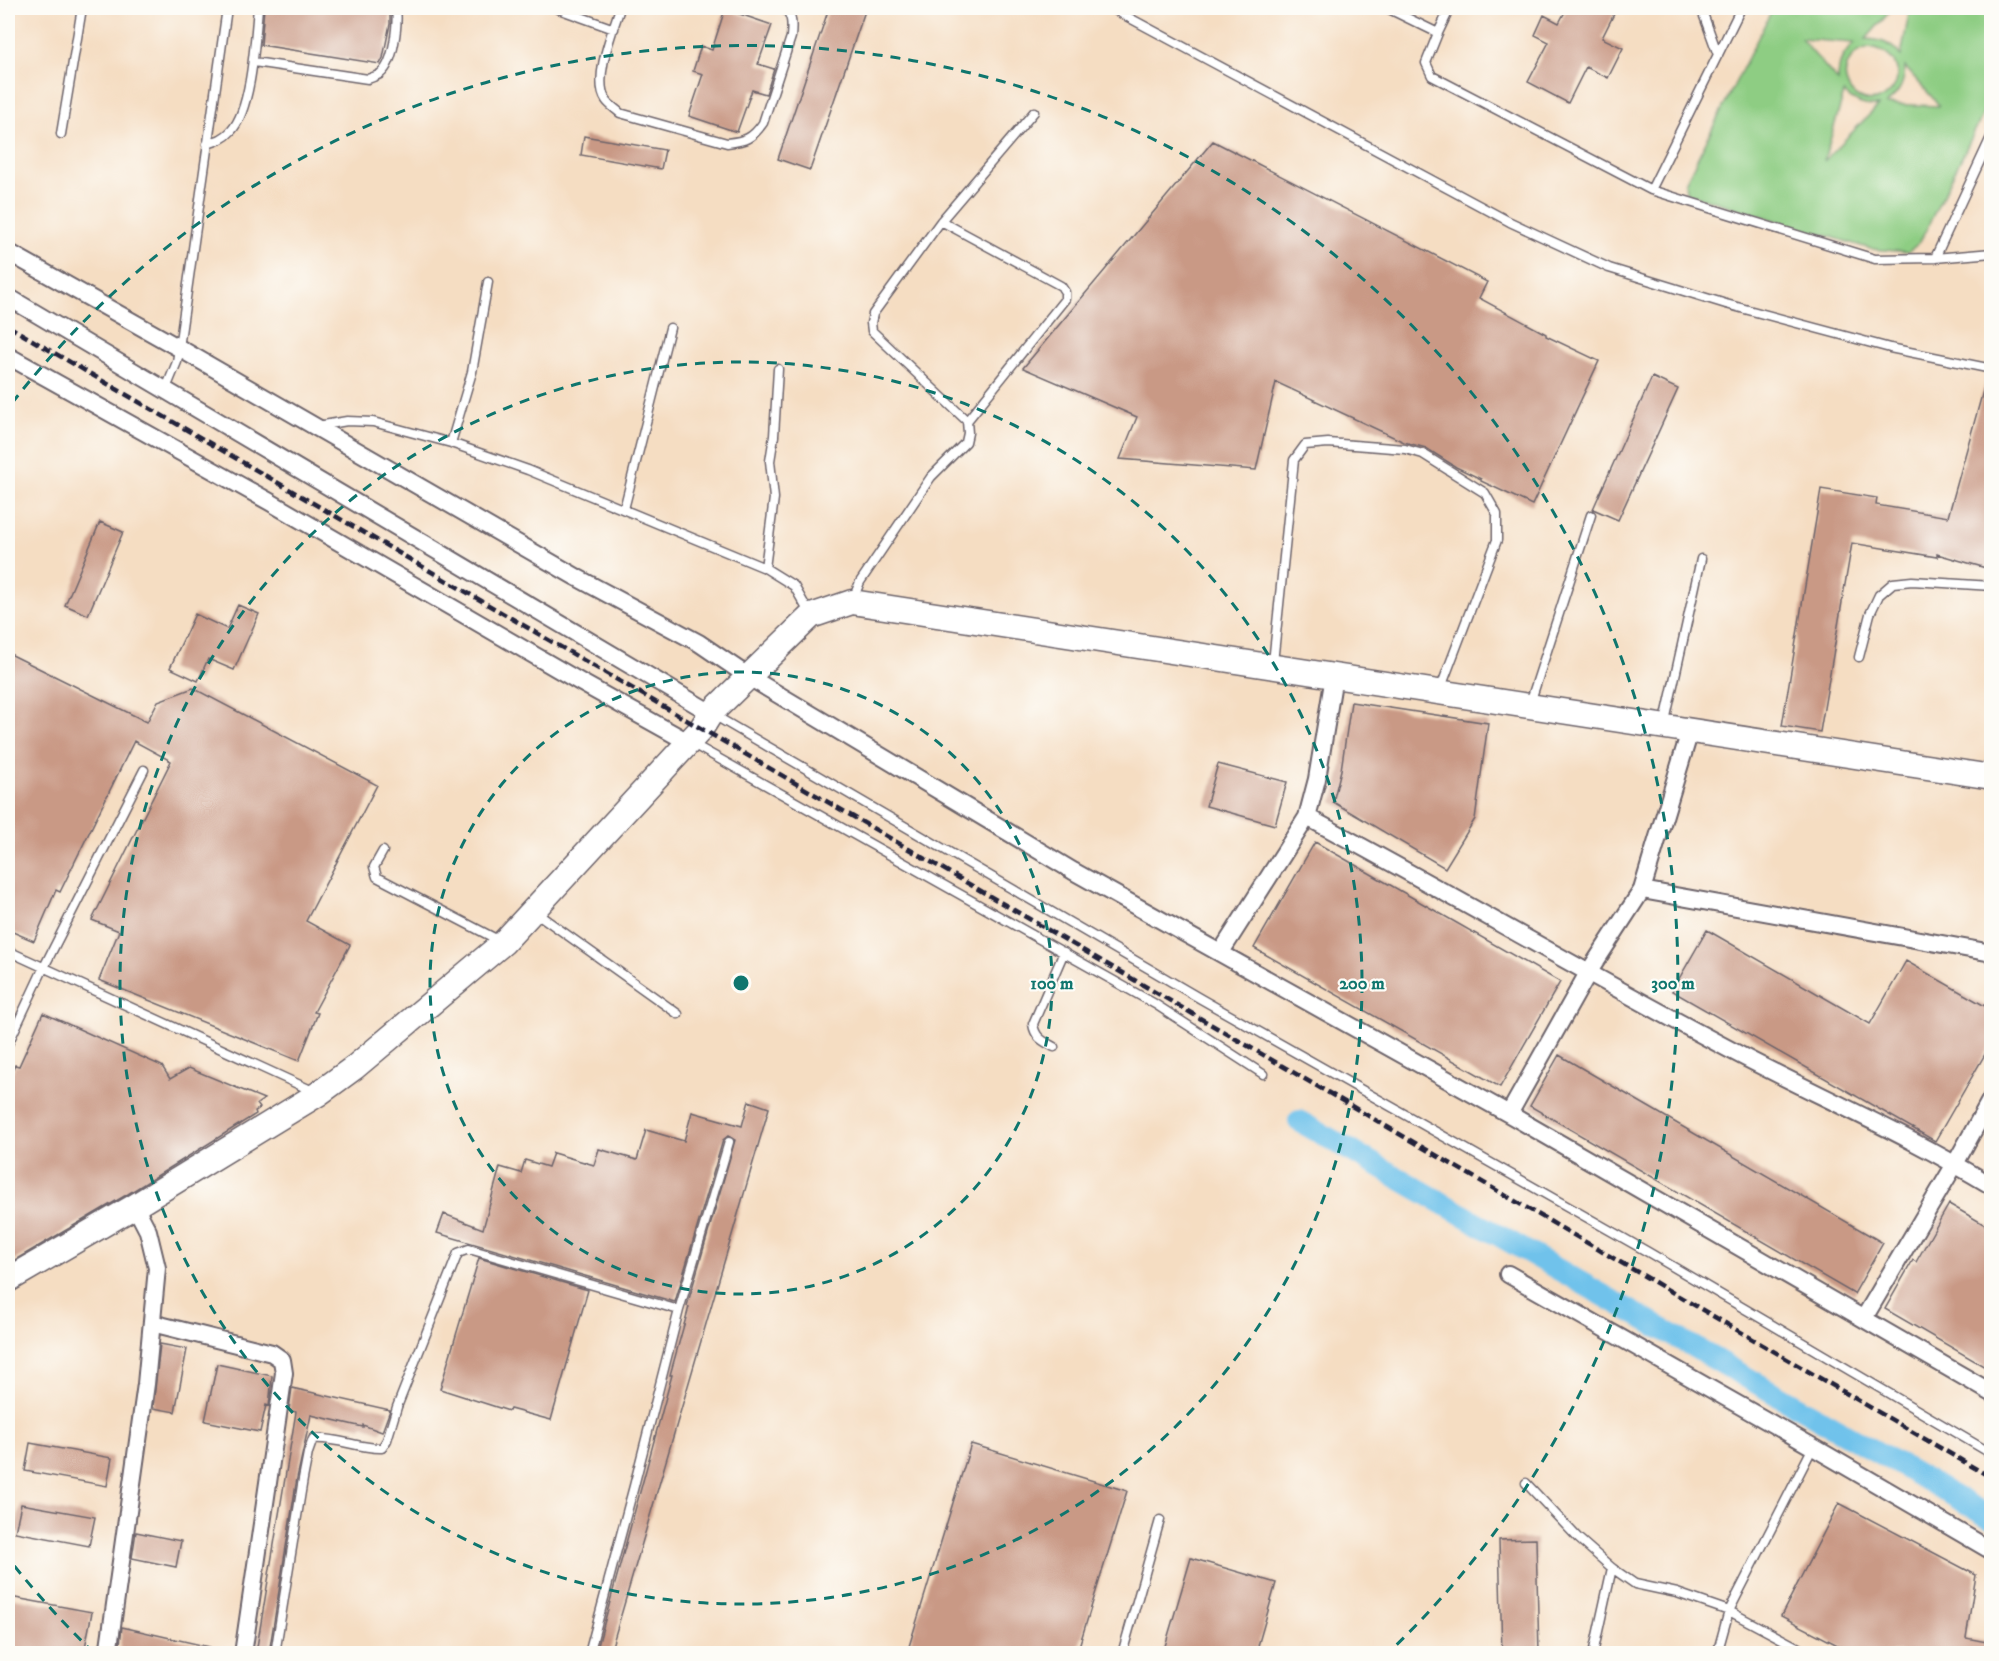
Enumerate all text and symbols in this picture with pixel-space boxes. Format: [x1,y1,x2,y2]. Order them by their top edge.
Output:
centre of rings [731,973,751,993]
text: 100 m [1030,973,1074,995]
text: 200 m [1339,973,1385,995]
text: 300 m [1651,973,1695,995]

